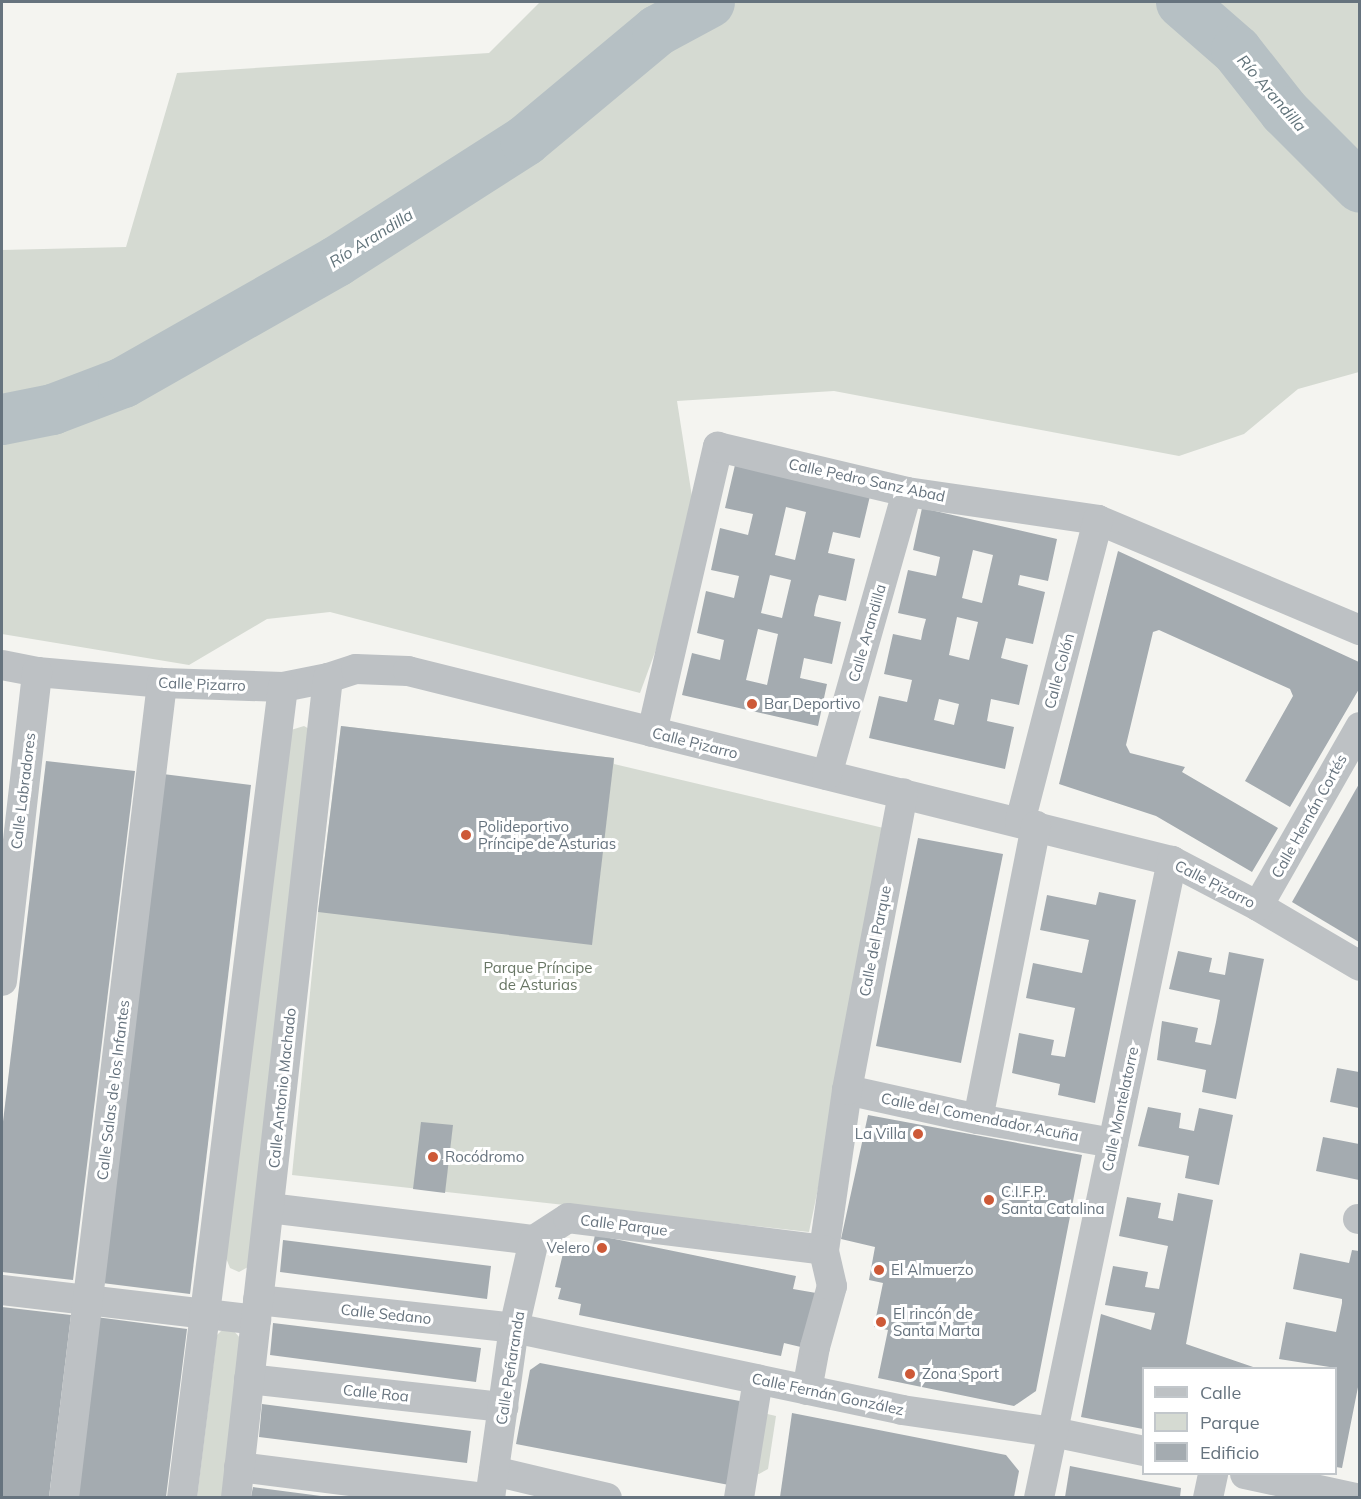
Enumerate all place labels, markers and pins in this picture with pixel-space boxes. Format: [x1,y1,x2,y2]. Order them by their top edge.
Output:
place label: Bar Deportivo [764,695,861,713]
marker: Bar Deportivo [745,697,759,711]
place label: Polideportivo Príncipe de Asturias [478,817,616,852]
marker: Polideportivo Príncipe de Asturias [459,828,473,842]
place label: La Villa [855,1125,906,1143]
marker: La Villa [911,1127,925,1141]
place label: Rocódromo [445,1148,524,1166]
marker: Rocódromo [426,1150,440,1164]
place label: C.I.F.P. Santa Catalina [1001,1182,1104,1217]
marker: C.I.F.P. Santa Catalina [982,1193,996,1207]
place label: Velero [547,1239,590,1257]
marker: Velero [595,1241,609,1255]
place label: El Almuerzo [891,1261,974,1279]
marker: El Almuerzo [872,1263,886,1277]
place label: El rincón de Santa Marta [893,1304,980,1339]
marker: El rincón de Santa Marta [874,1315,888,1329]
place label: Zona Sport [922,1365,999,1383]
marker: Zona Sport [903,1367,917,1381]

